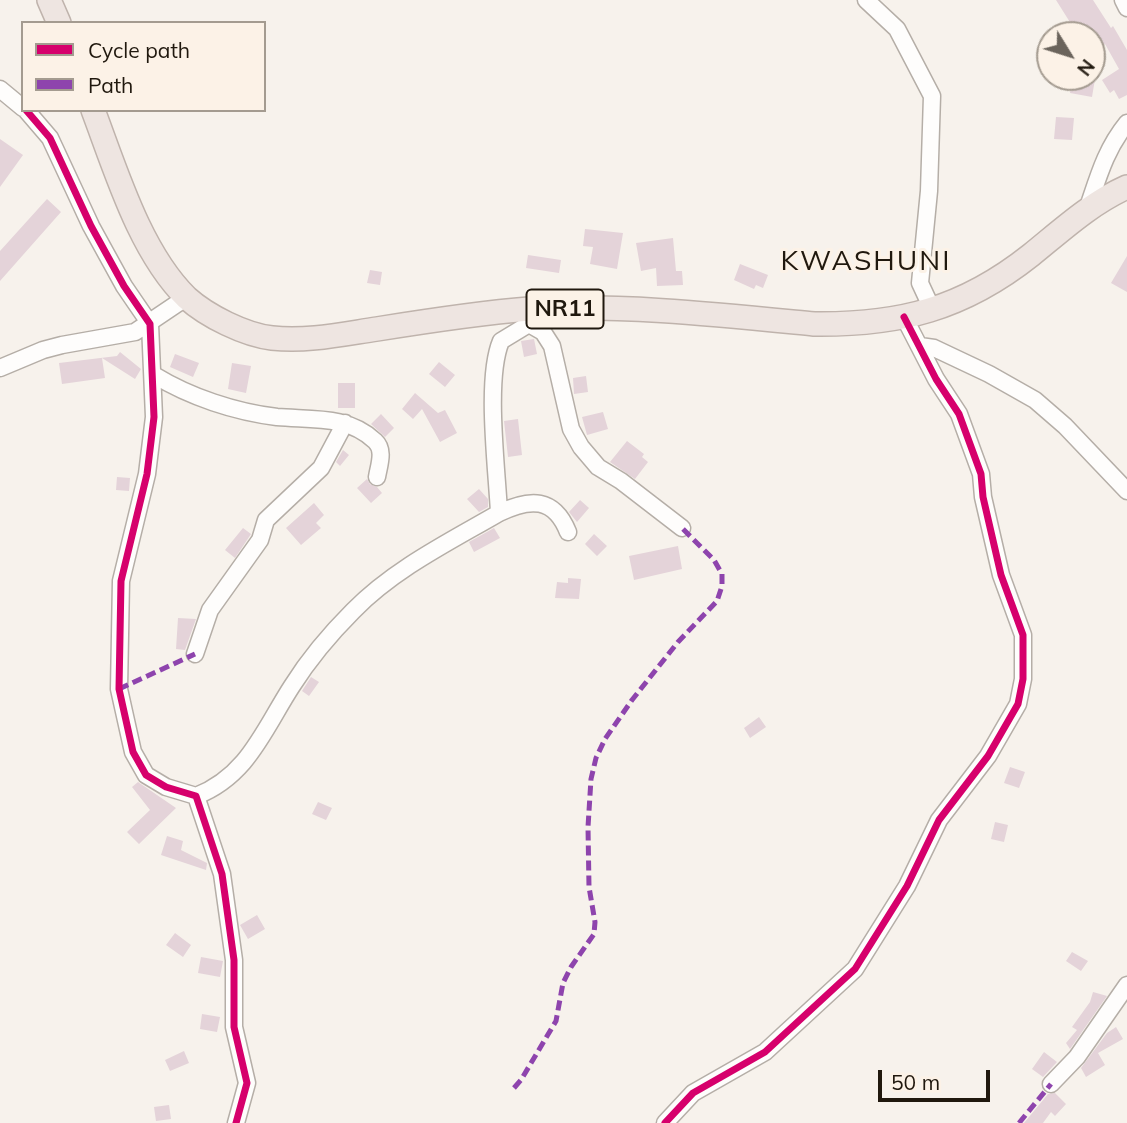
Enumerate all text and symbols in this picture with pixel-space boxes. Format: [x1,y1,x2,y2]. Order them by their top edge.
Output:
legend [21,21,266,112]
north arrow [1036,21,1106,91]
text: Cycle path [88,37,190,63]
text: N [1072,55,1100,81]
text: Path [88,72,133,98]
district label: KWASHUNI [782,245,950,279]
road number: NR11 [526,290,604,328]
scale bar [882,1056,994,1100]
text: 50 m [891,1069,940,1095]

